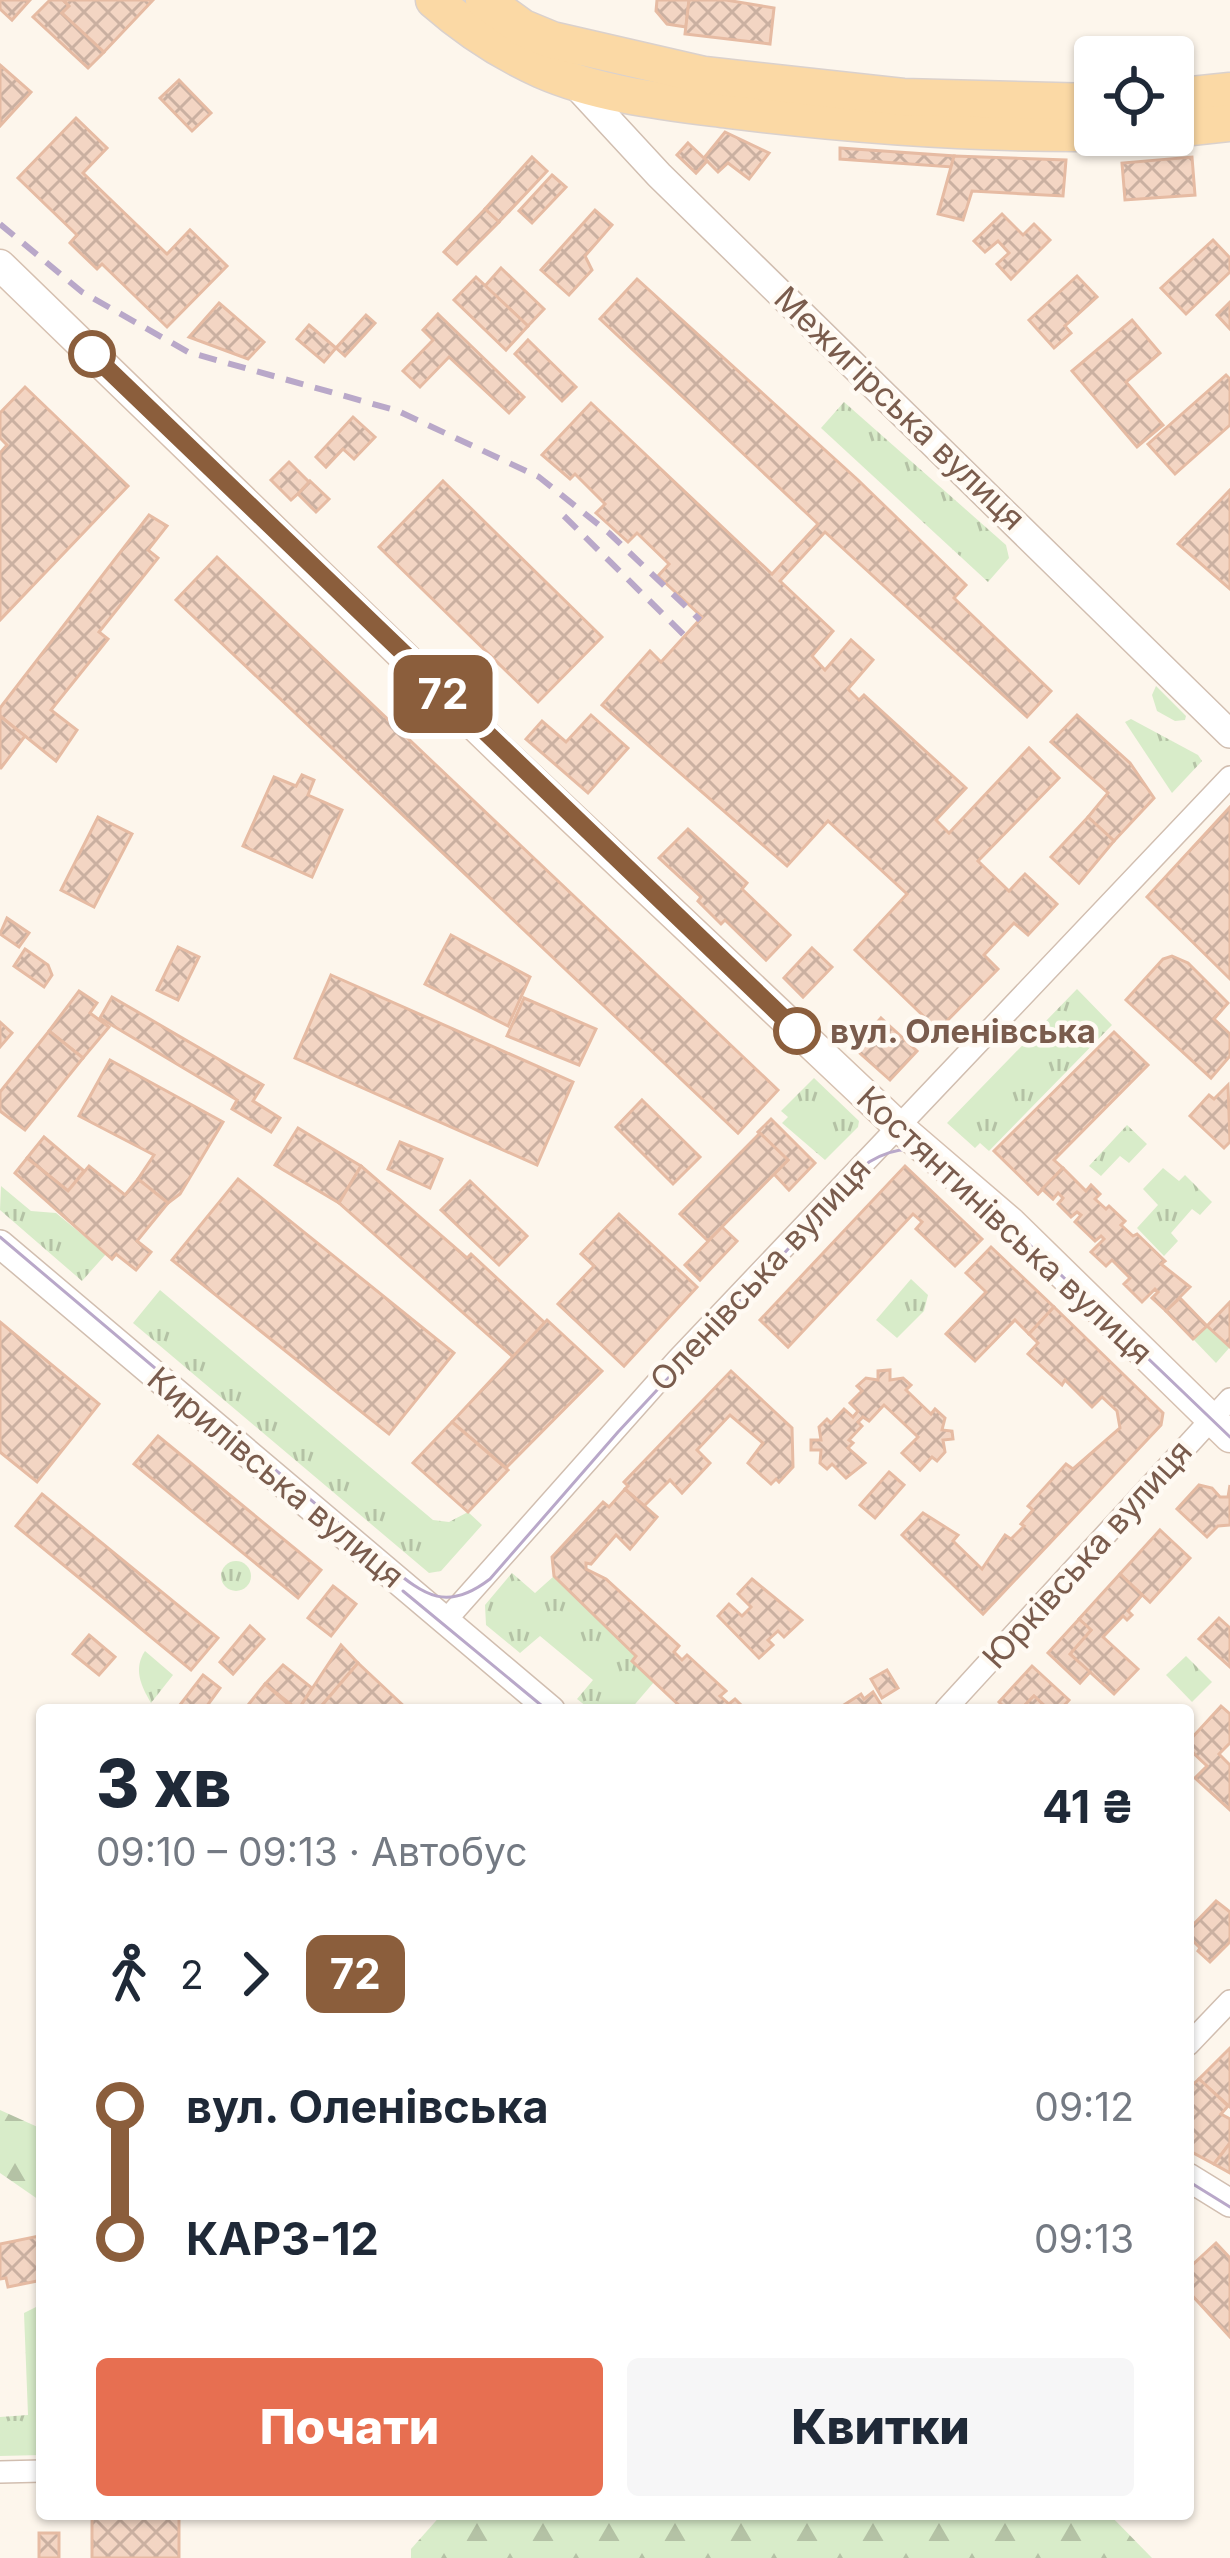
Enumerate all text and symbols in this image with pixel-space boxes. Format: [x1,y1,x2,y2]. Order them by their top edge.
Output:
map controls [1074,36,1194,156]
button: locate [1074,36,1194,156]
street label: Межигірська вулиця [766,278,1034,538]
unlabelled marker [70,332,114,376]
line badge: 72 [389,655,497,733]
text: 72 [418,668,468,719]
marker: вул. Оленівська [775,1009,819,1053]
place label: вул. Оленівська [830,1011,1096,1051]
street label: Костянтинівська вулиця [849,1078,1161,1372]
street label: Оленівська вулиця [641,1149,879,1399]
street label: Кирилівська вулиця [140,1358,412,1596]
street label: Юрківська вулиця [974,1432,1200,1676]
text: 3 хв [96,1743,231,1823]
text: 41 ₴ [1042,1779,1134,1834]
text: 09:10 – 09:13 · Автобус [96,1828,527,1875]
icon: walk [96,1941,162,2007]
icon: forward [222,1941,288,2007]
text: 72 [330,1948,381,1999]
text: 2 [180,1951,204,1998]
text: вул. Оленівська [186,2079,549,2134]
text: 09:12 [1034,2083,1134,2130]
text: КАРЗ-12 [186,2211,379,2266]
text: 09:13 [1034,2215,1134,2262]
button: Почати [96,2358,603,2496]
button: Квитки [627,2358,1134,2496]

